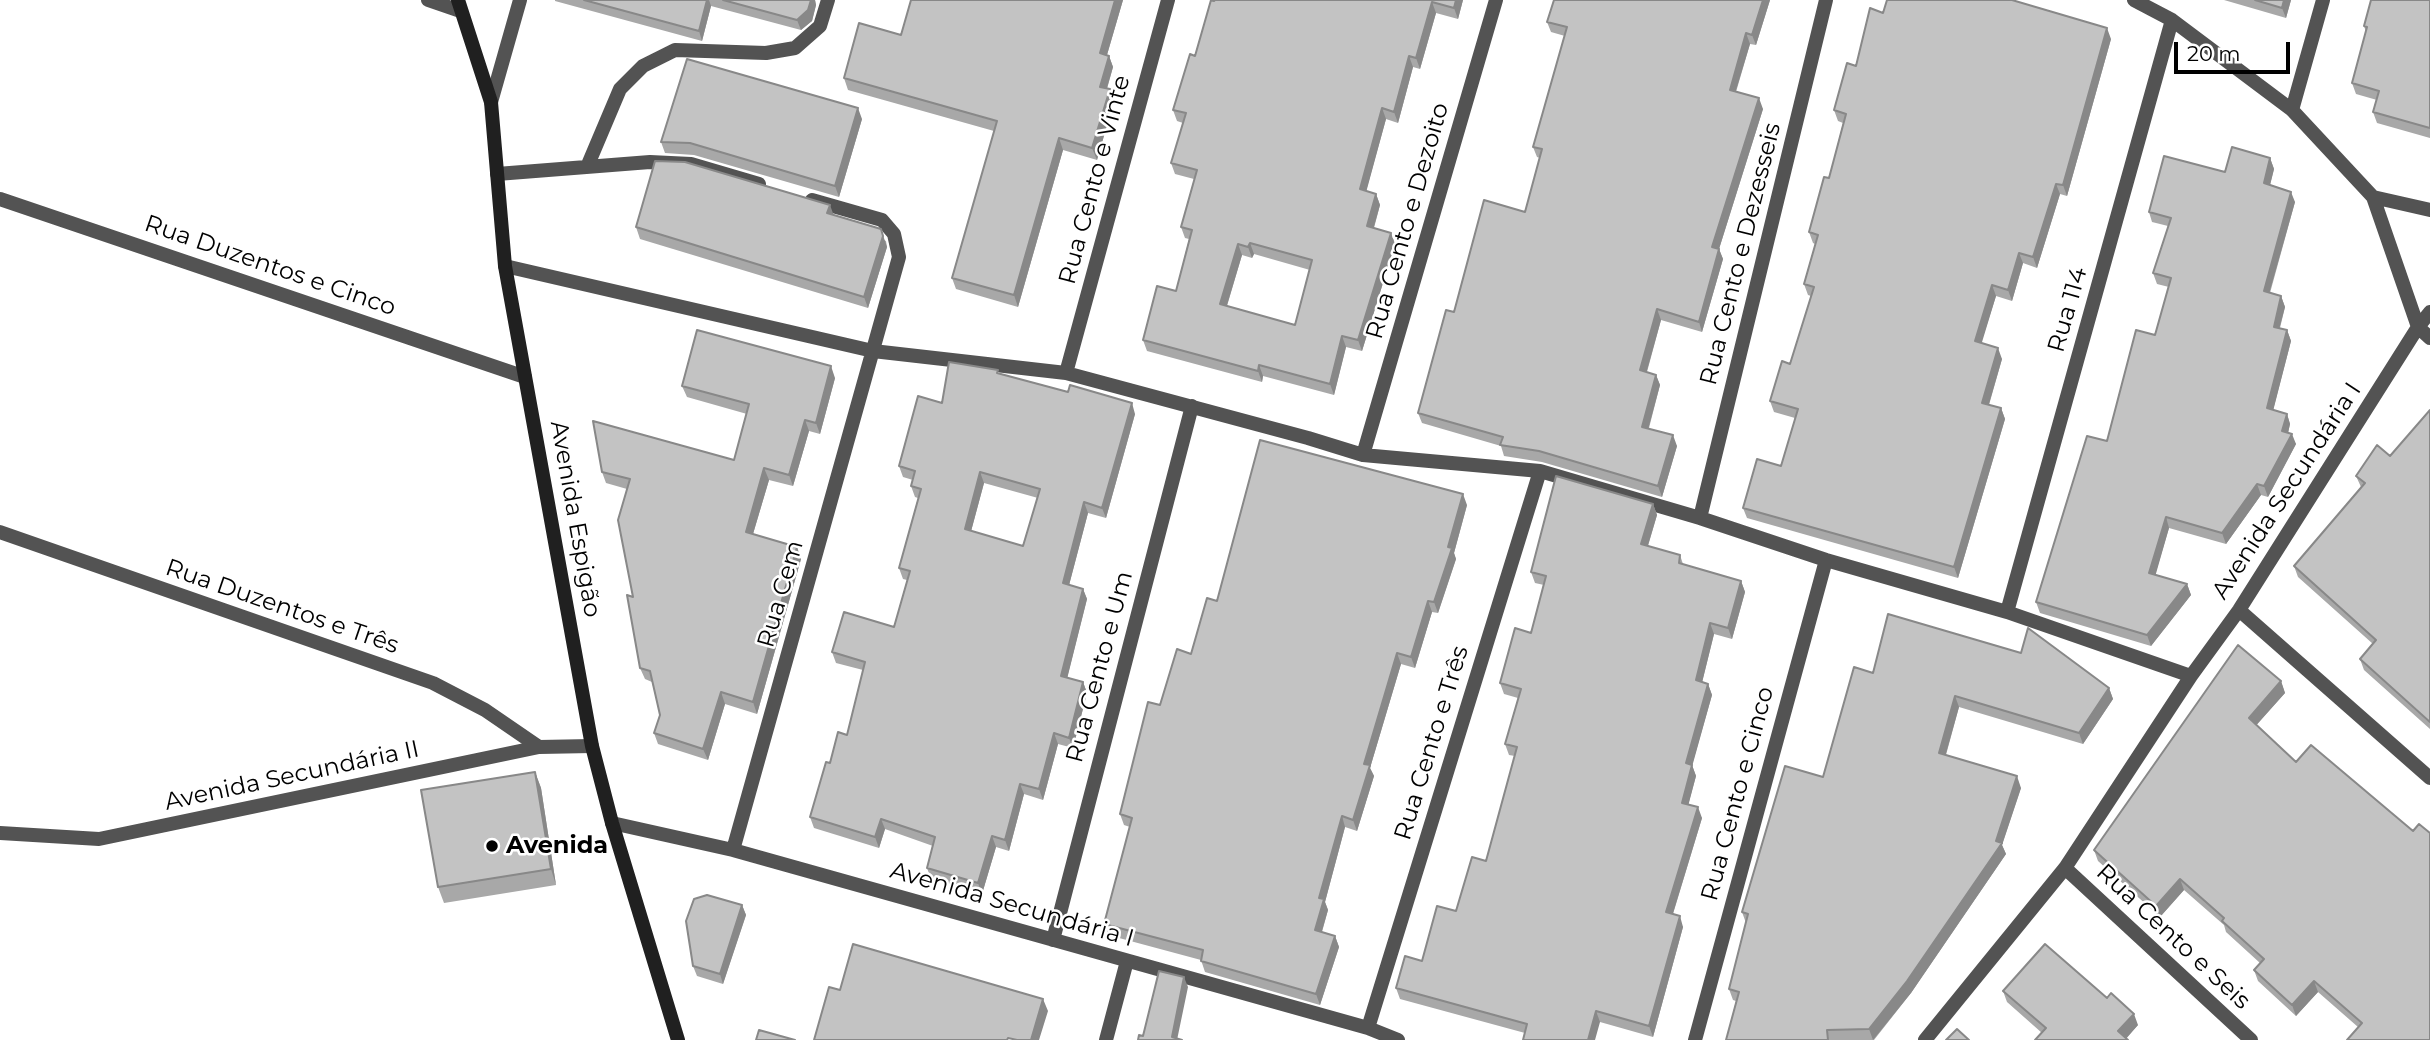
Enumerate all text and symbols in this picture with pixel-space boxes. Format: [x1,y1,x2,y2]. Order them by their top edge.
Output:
scale bar [2178,28,2294,72]
text: 20 m [2187,41,2241,66]
street label: Rua Cento e Vinte [1053,72,1137,288]
street label: Rua Cento e Dezoito [1360,100,1456,342]
street label: Rua Cento e Dezesseis [1694,120,1788,388]
street label: Rua Duzentos e Cinco [141,209,399,323]
street label: Rua 114 [2042,264,2094,356]
street label: Avenida Secundária I [2206,377,2368,605]
street label: Avenida Espigão [544,418,606,620]
street label: Rua Cem [752,537,810,651]
street label: Rua Duzentos e Três [162,554,402,660]
street label: Rua Cento e Um [1061,568,1139,766]
street label: Rua Cento e Três [1389,642,1475,844]
street label: Rua Cento e Cinco [1696,684,1780,904]
street label: Avenida Secundária II [162,735,422,817]
place label: Avenida [506,832,608,860]
marker: Avenida [484,838,500,854]
street label: Avenida Secundária I [887,856,1137,954]
street label: Rua Cento e Seis [2090,858,2256,1016]

